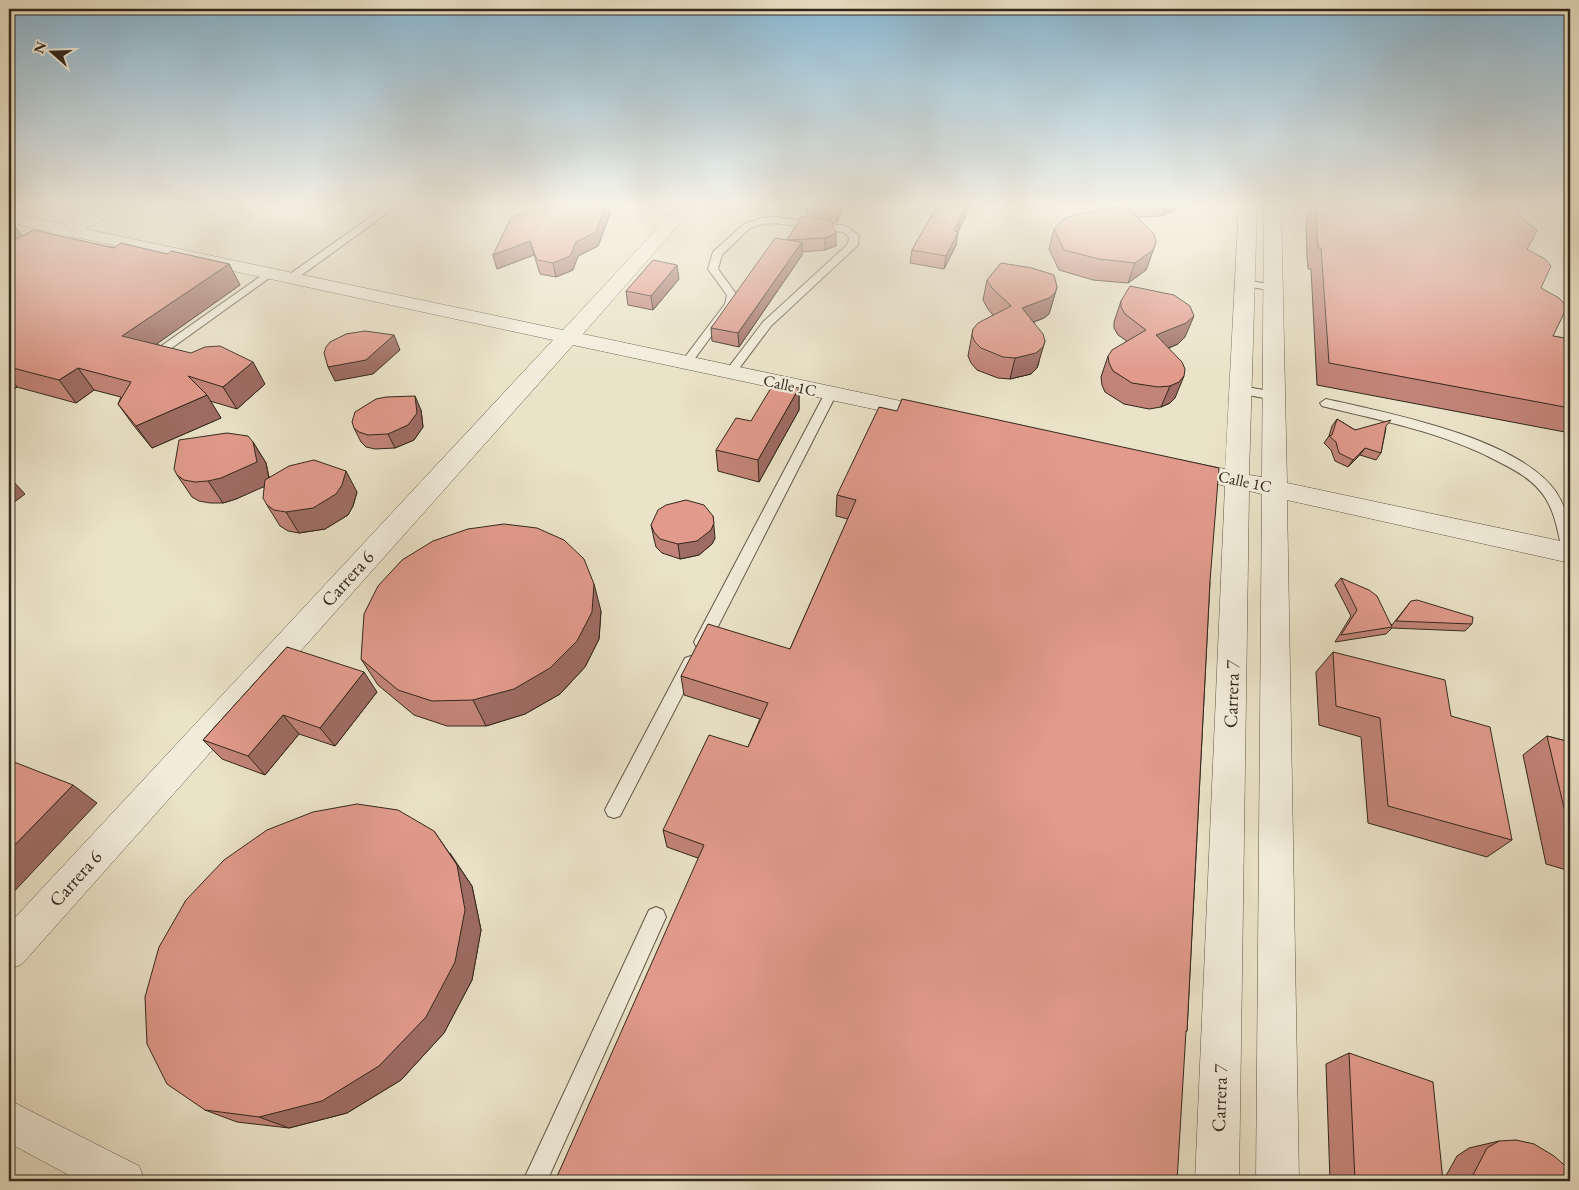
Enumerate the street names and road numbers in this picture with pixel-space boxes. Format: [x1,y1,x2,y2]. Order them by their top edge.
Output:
street label: Calle 1C [761,370,818,401]
street label: Calle 1C [1216,466,1273,497]
street label: Carrera 6 [315,545,379,612]
street label: Carrera 7 [1218,659,1245,728]
street label: Carrera 6 [43,845,107,912]
street label: Carrera 7 [1206,1063,1233,1132]

